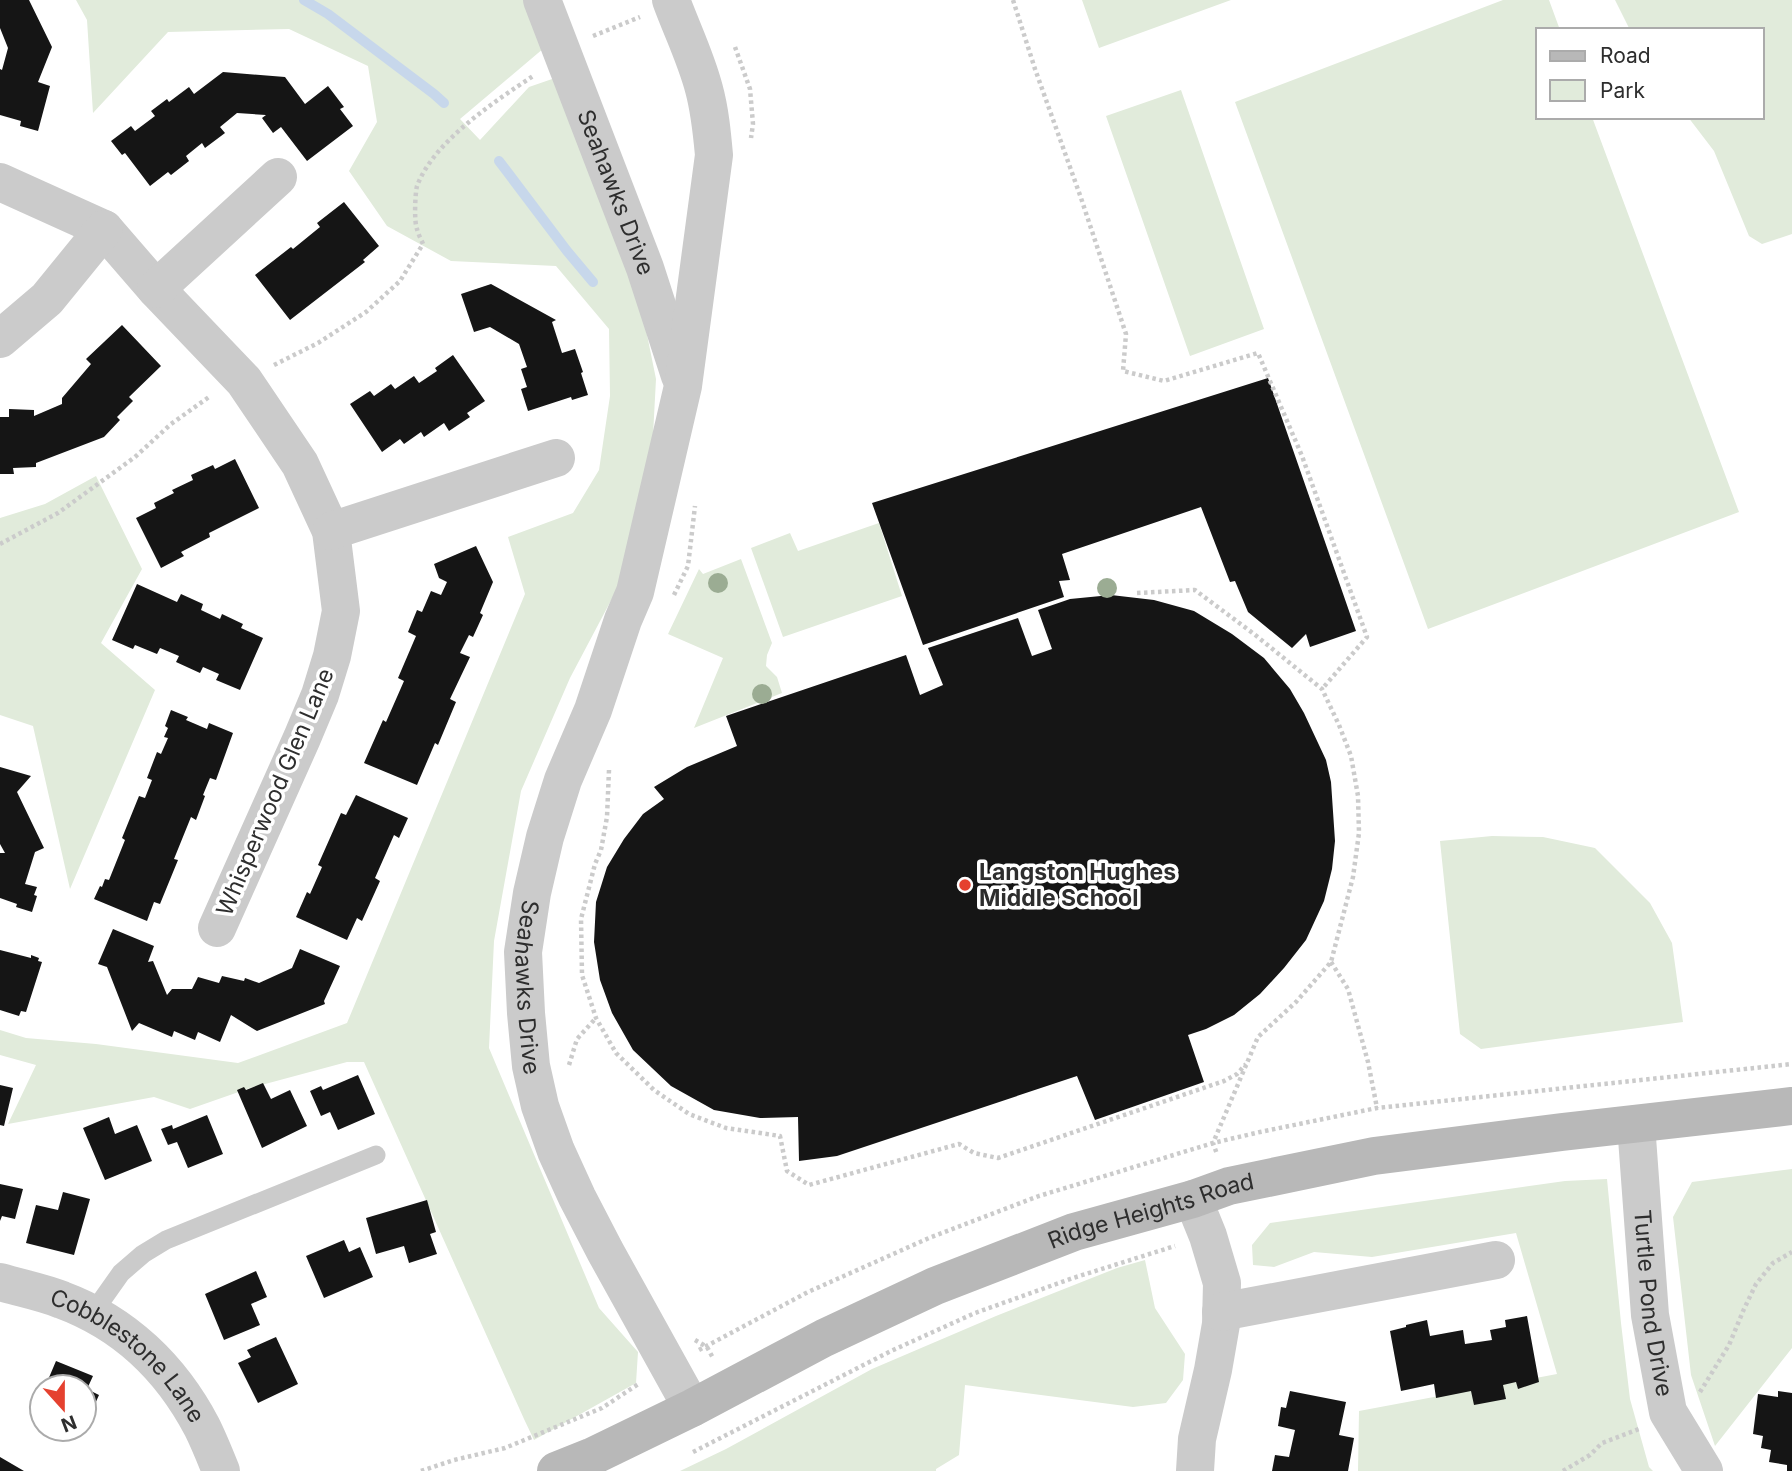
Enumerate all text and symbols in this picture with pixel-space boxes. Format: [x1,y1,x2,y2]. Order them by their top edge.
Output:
legend [1536,28,1764,119]
text: Road [1600,43,1651,68]
text: Park [1600,78,1645,103]
street label: Seahawks Drive [571,106,660,279]
street label: Whisperwood Glen Lane [210,664,340,920]
place label: Langston Hughes Middle School [979,858,1176,912]
marker: Langston Hughes Middle School [957,877,973,893]
street label: Seahawks Drive [509,898,546,1077]
street label: Ridge Heights Road [1044,1167,1256,1255]
street label: Turtle Pond Drive [1628,1209,1679,1399]
street label: Cobblestone Lane [46,1283,211,1428]
north arrow [28,1373,98,1443]
text: N [58,1410,80,1437]

